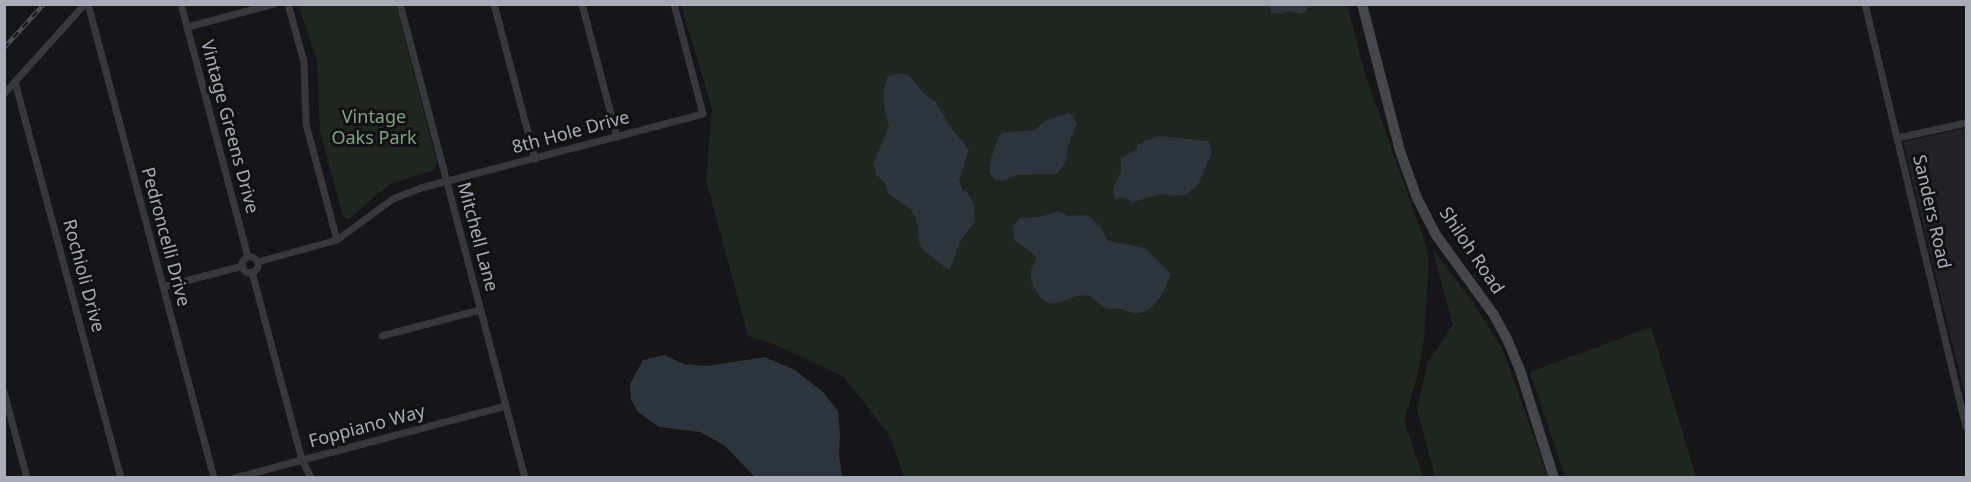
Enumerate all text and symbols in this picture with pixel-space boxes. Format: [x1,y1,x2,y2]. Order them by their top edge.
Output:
street label: Vintage Greens Drive [195,38,263,216]
park label: Vintage Oaks Park [331,107,417,150]
street label: 8th Hole Drive [510,107,632,159]
street label: Sanders Road [1907,153,1955,271]
street label: Pedroncelli Drive [136,165,194,309]
street label: Mitchell Lane [452,180,502,294]
street label: Shiloh Road [1434,203,1508,299]
street label: Rochioli Drive [58,217,108,335]
street label: Foppiano Way [307,401,427,453]

